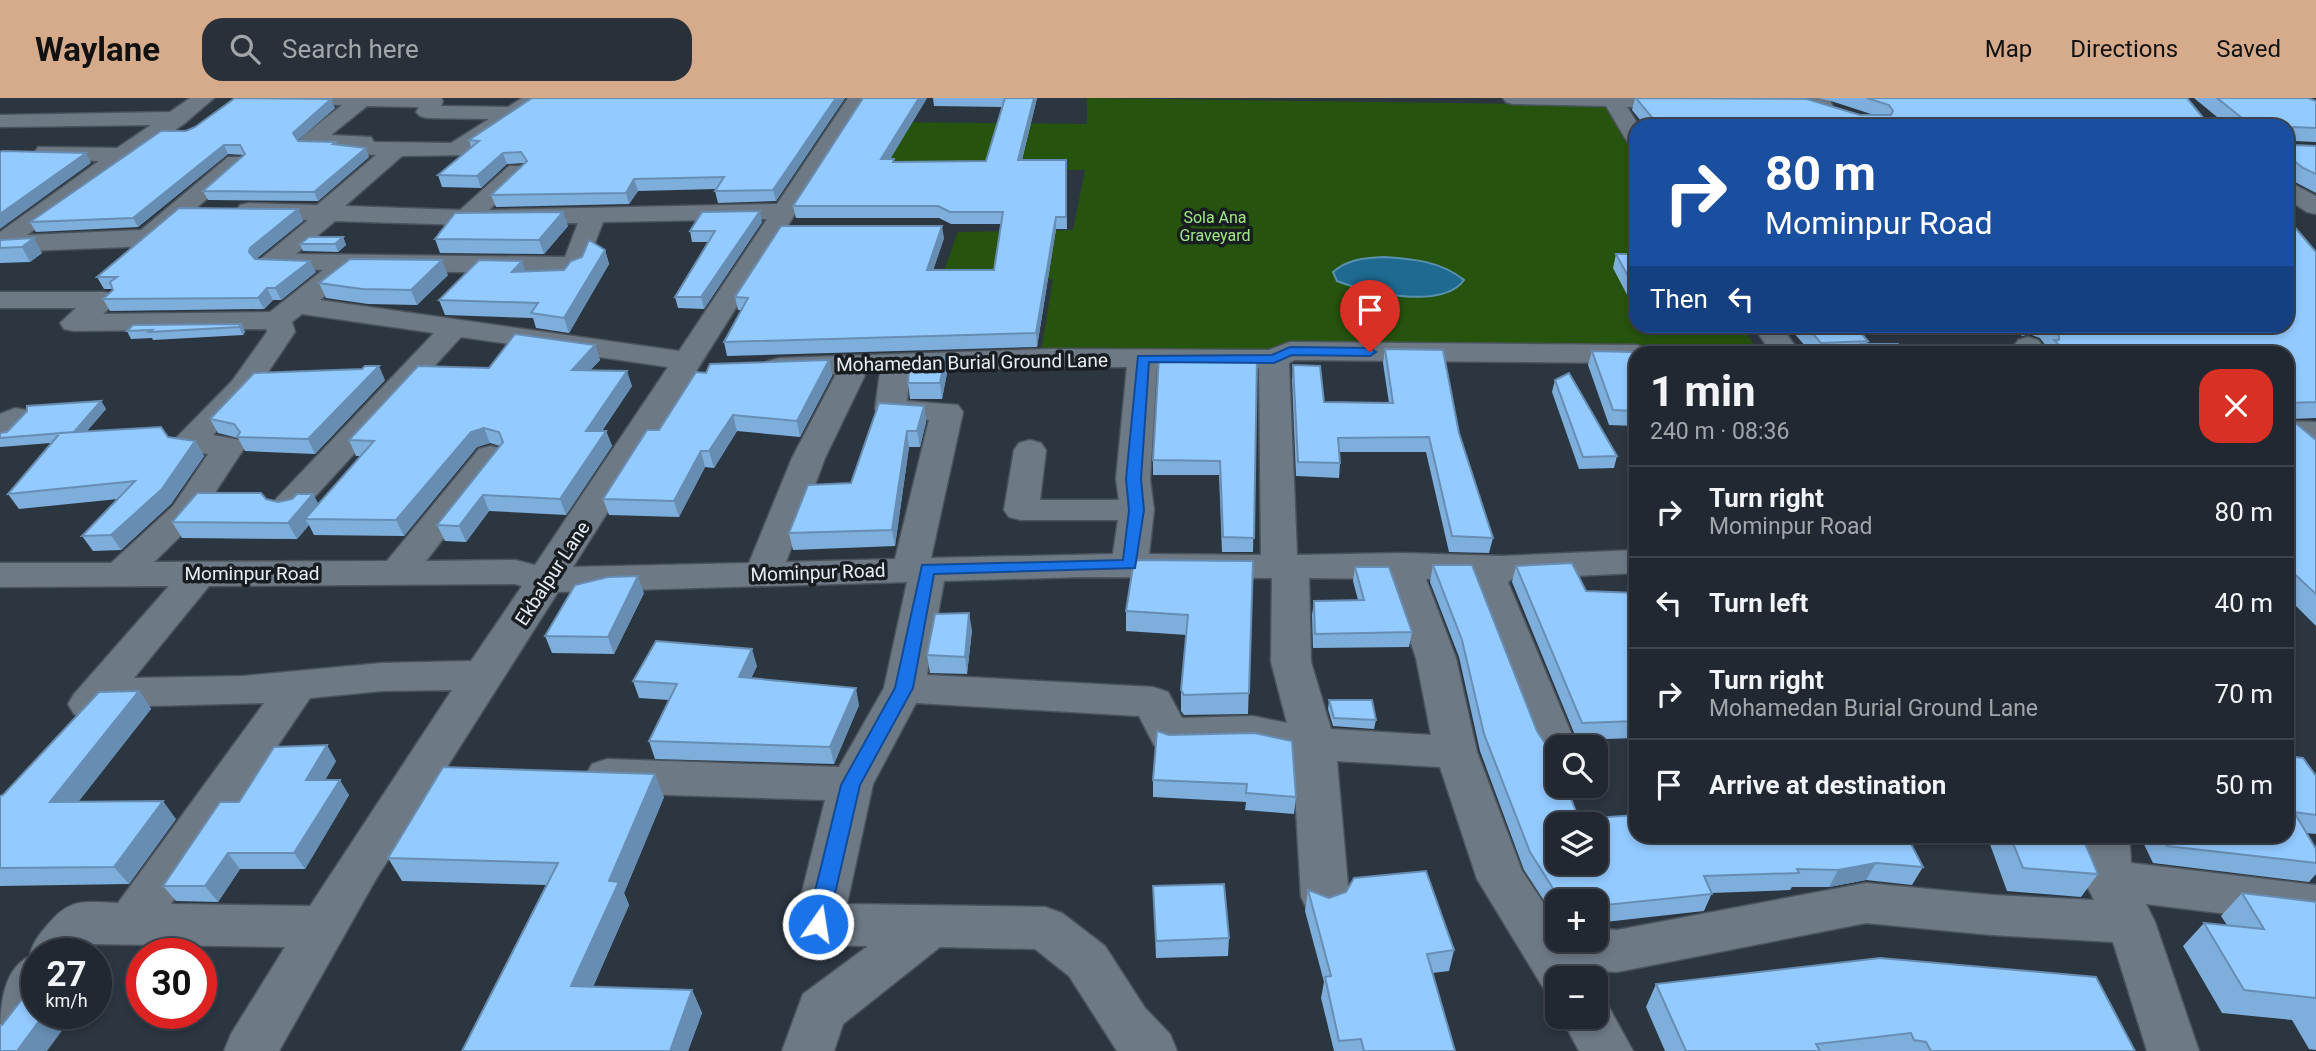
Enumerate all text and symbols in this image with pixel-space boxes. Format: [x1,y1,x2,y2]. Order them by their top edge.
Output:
search box [202,18,692,81]
text: Waylane [35,30,160,69]
icon: search [226,30,264,68]
text: Search here [282,34,419,64]
text: Map [1985,35,2032,63]
text: Directions [2070,35,2178,63]
text: Saved [2216,35,2281,63]
text: 80 m [1765,145,1876,202]
icon: right [1650,147,1741,238]
text: Mominpur Road [1765,204,1993,242]
park label: Sola Ana Graveyard [1179,208,1251,245]
pin [1340,280,1400,352]
icon: left [1722,280,1760,318]
text: Then [1650,284,1708,314]
icon: arrive [1351,291,1389,329]
street label: Mohamedan Burial Ground Lane [836,349,1108,376]
text: 1 min [1650,367,1756,416]
button: close [2199,369,2273,443]
text: 240 m · 08:36 [1650,418,1789,445]
text: Turn right [1709,483,1824,513]
icon: right [1650,493,1688,531]
text: 80 m [2215,497,2273,527]
text: Mominpur Road [1709,513,1873,540]
street label: Ekbalpur Lane [510,517,595,630]
street label: Mominpur Road [750,559,886,586]
street label: Mominpur Road [184,562,320,585]
icon: left [1650,584,1688,622]
text: Turn left [1709,588,1808,618]
text: 40 m [2215,588,2273,618]
text: Turn right [1709,665,1824,695]
icon: right [1650,675,1688,713]
text: 70 m [2215,679,2273,709]
text: Mohamedan Burial Ground Lane [1709,695,2038,722]
map controls [1545,735,1608,1029]
button: search [1545,735,1608,798]
icon: arrive [1650,766,1688,804]
text: Arrive at destination [1709,770,1946,800]
text: 50 m [2215,770,2273,800]
button: layers [1545,812,1608,875]
position arrow [781,887,855,961]
button: + [1545,889,1608,952]
speed limit sign: 30 [126,938,217,1029]
text: 27 [46,954,87,995]
button: − [1545,966,1608,1029]
text: km/h [45,990,88,1011]

